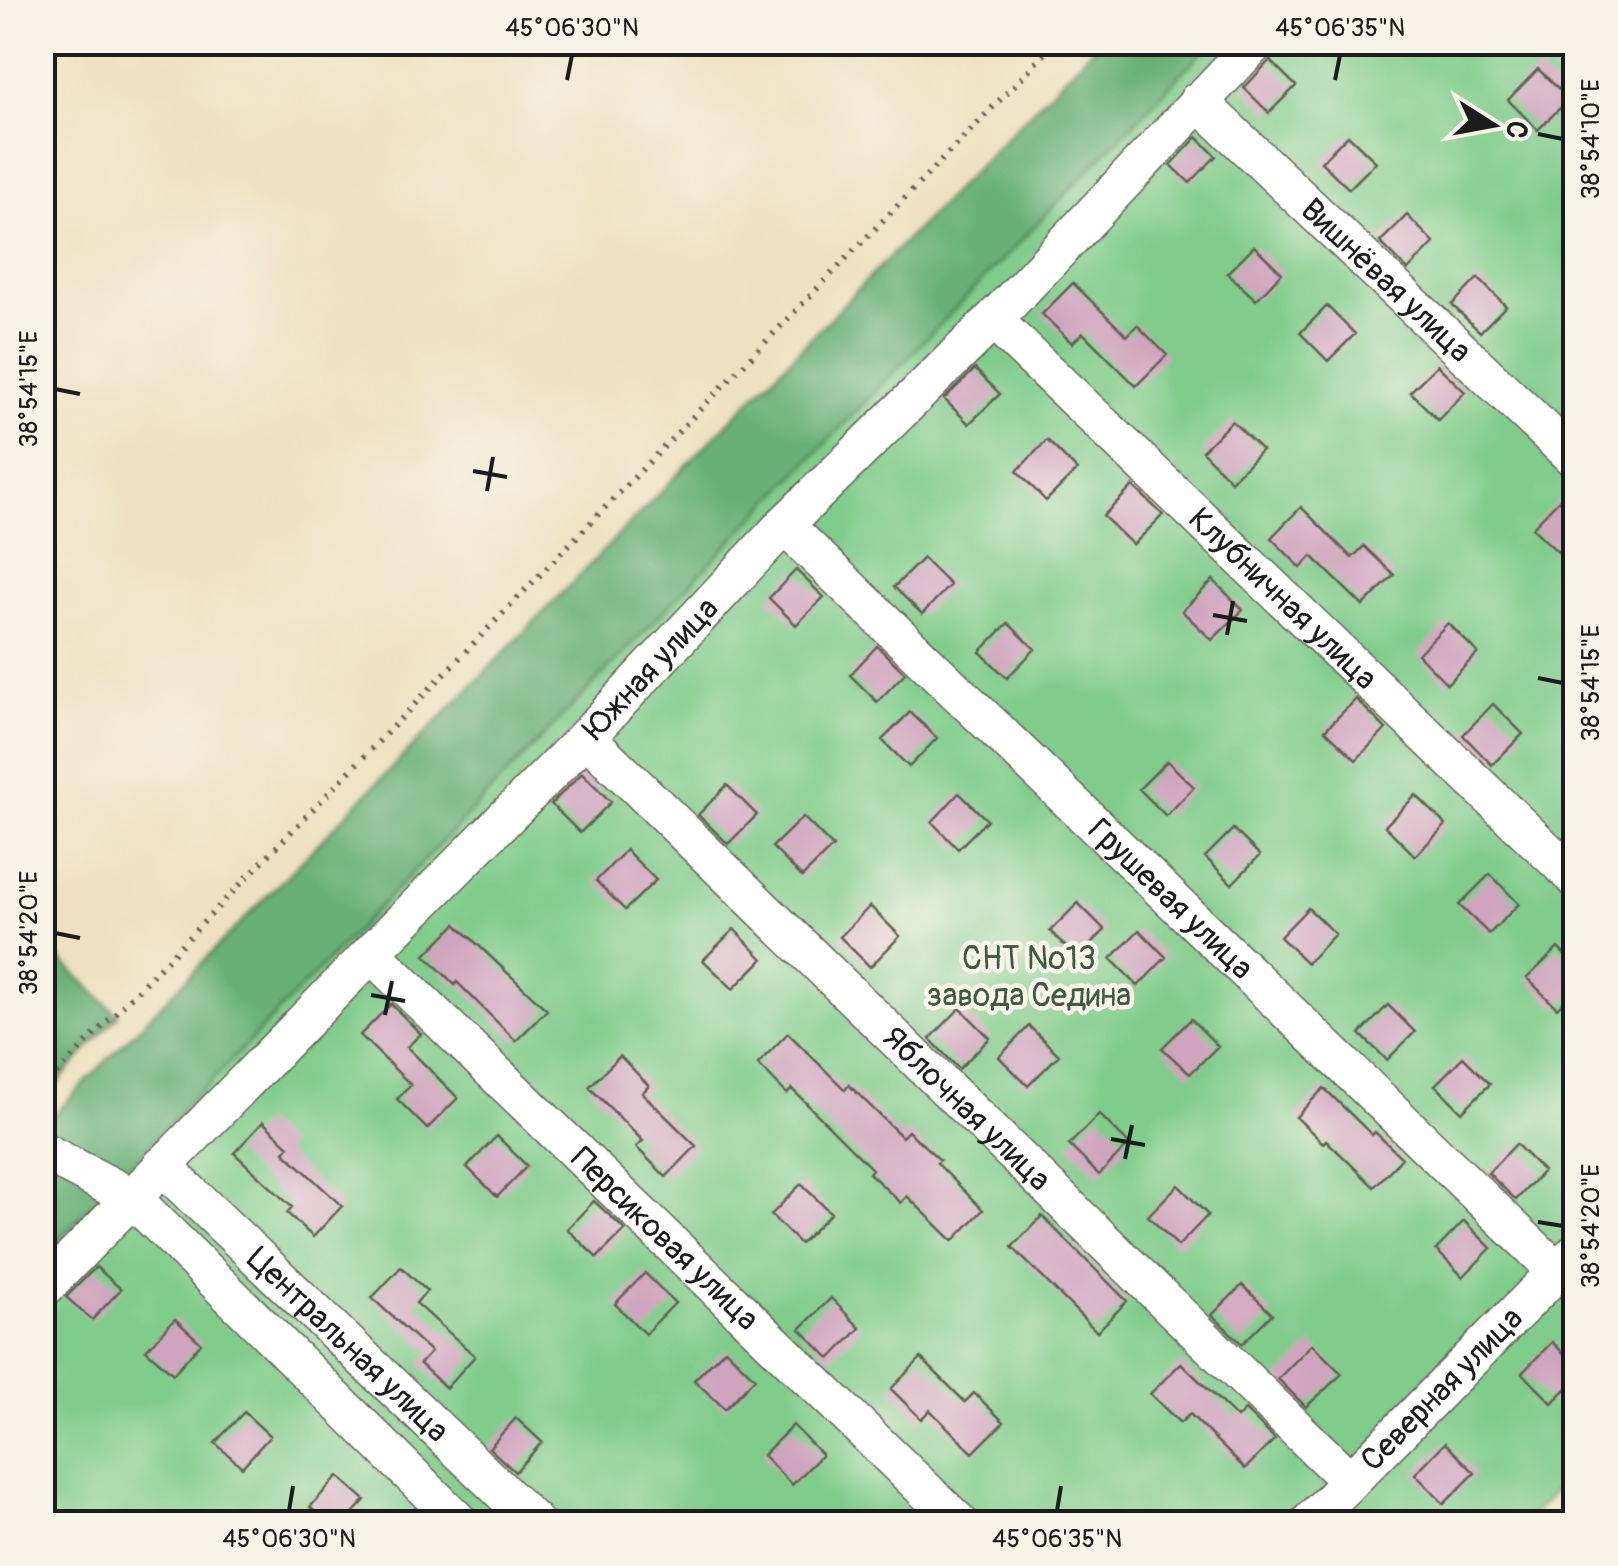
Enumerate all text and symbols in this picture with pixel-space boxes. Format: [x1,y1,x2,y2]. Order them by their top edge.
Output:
text: 45°06'30"N [505,13,639,44]
text: 45°06'35"N [1275,13,1405,44]
north arrow [1443,75,1543,175]
text: 38°54'10"E [1576,79,1607,199]
text: С [1497,118,1535,141]
street label: Вишнёвая улица [1292,190,1480,371]
text: 38°54'15"E [14,331,45,447]
street label: Клубничная улица [1180,499,1385,699]
street label: Южная улица [575,589,727,748]
text: 38°54'15"E [1576,625,1607,741]
street label: Грушевая улица [1079,810,1262,988]
text: 38°54'20"E [14,871,45,995]
park label: СНТ №13 завода Седина [927,939,1131,1016]
street label: Яблочная улица [874,1018,1059,1200]
street label: Персиковая улица [562,1139,767,1339]
text: 38°54'20"E [1576,1164,1607,1288]
street label: Центральная улица [238,1239,457,1451]
street label: Северная улица [1352,1299,1532,1480]
text: 45°06'30"N [222,1524,356,1555]
text: 45°06'35"N [992,1524,1122,1555]

